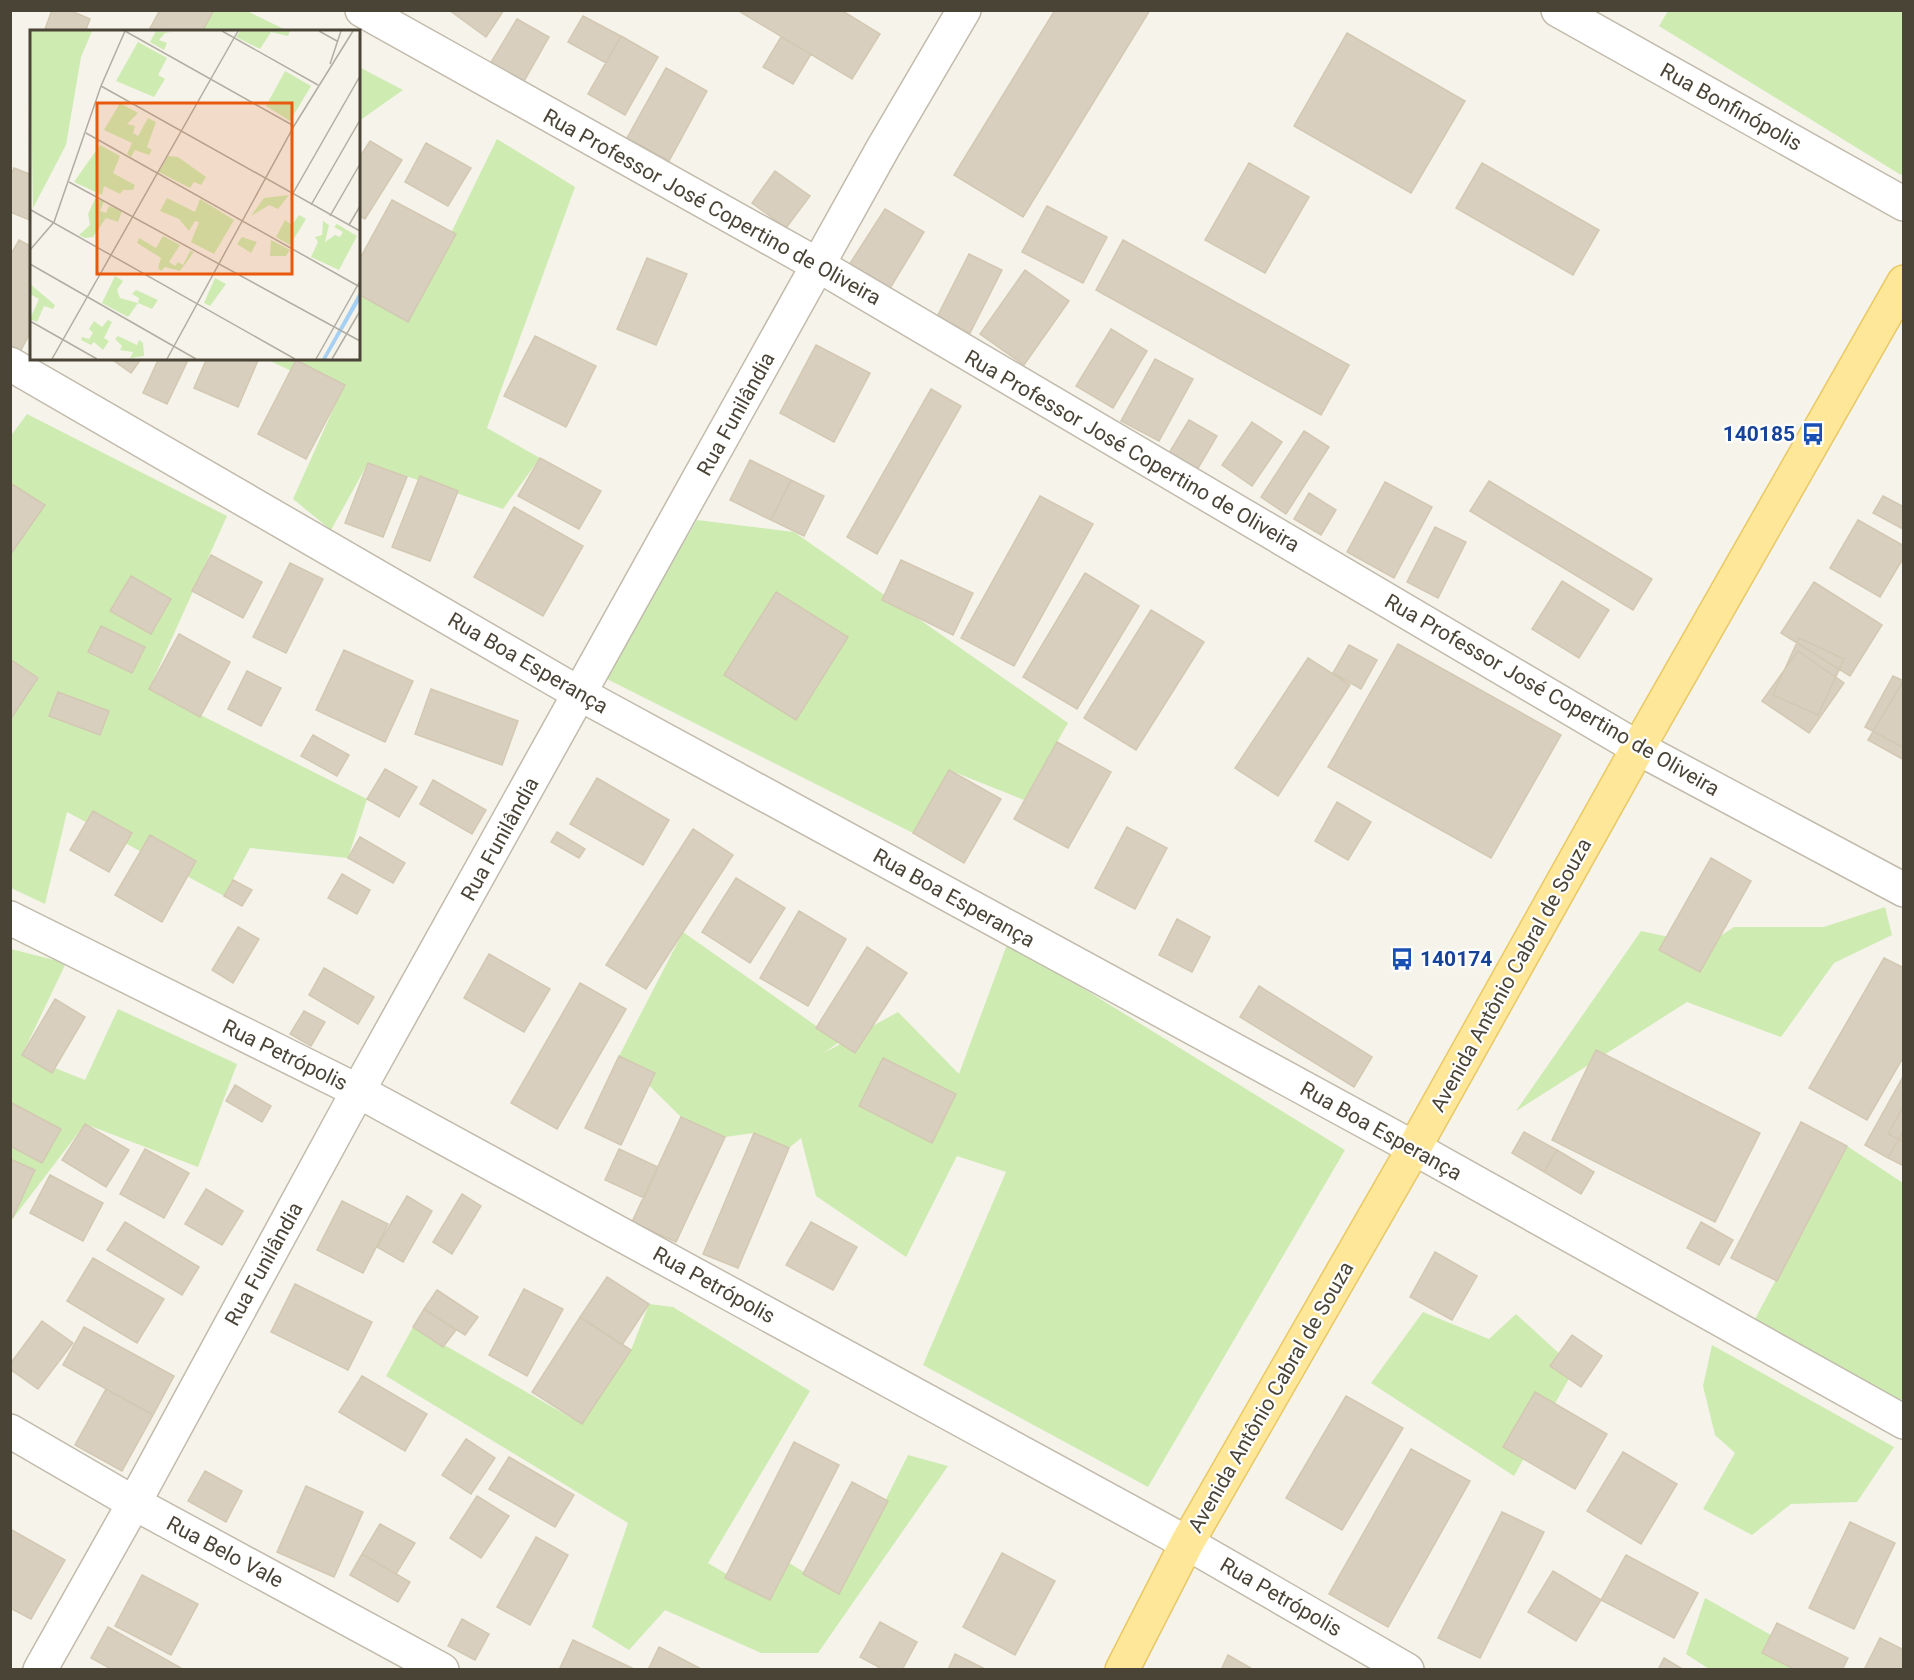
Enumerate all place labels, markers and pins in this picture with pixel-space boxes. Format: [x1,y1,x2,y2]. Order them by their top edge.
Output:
bus stop icon: 140185 [1800,421,1826,447]
place label: 140185 [1723,422,1795,446]
bus stop icon: 140174 [1389,946,1415,972]
place label: 140174 [1420,947,1492,971]

